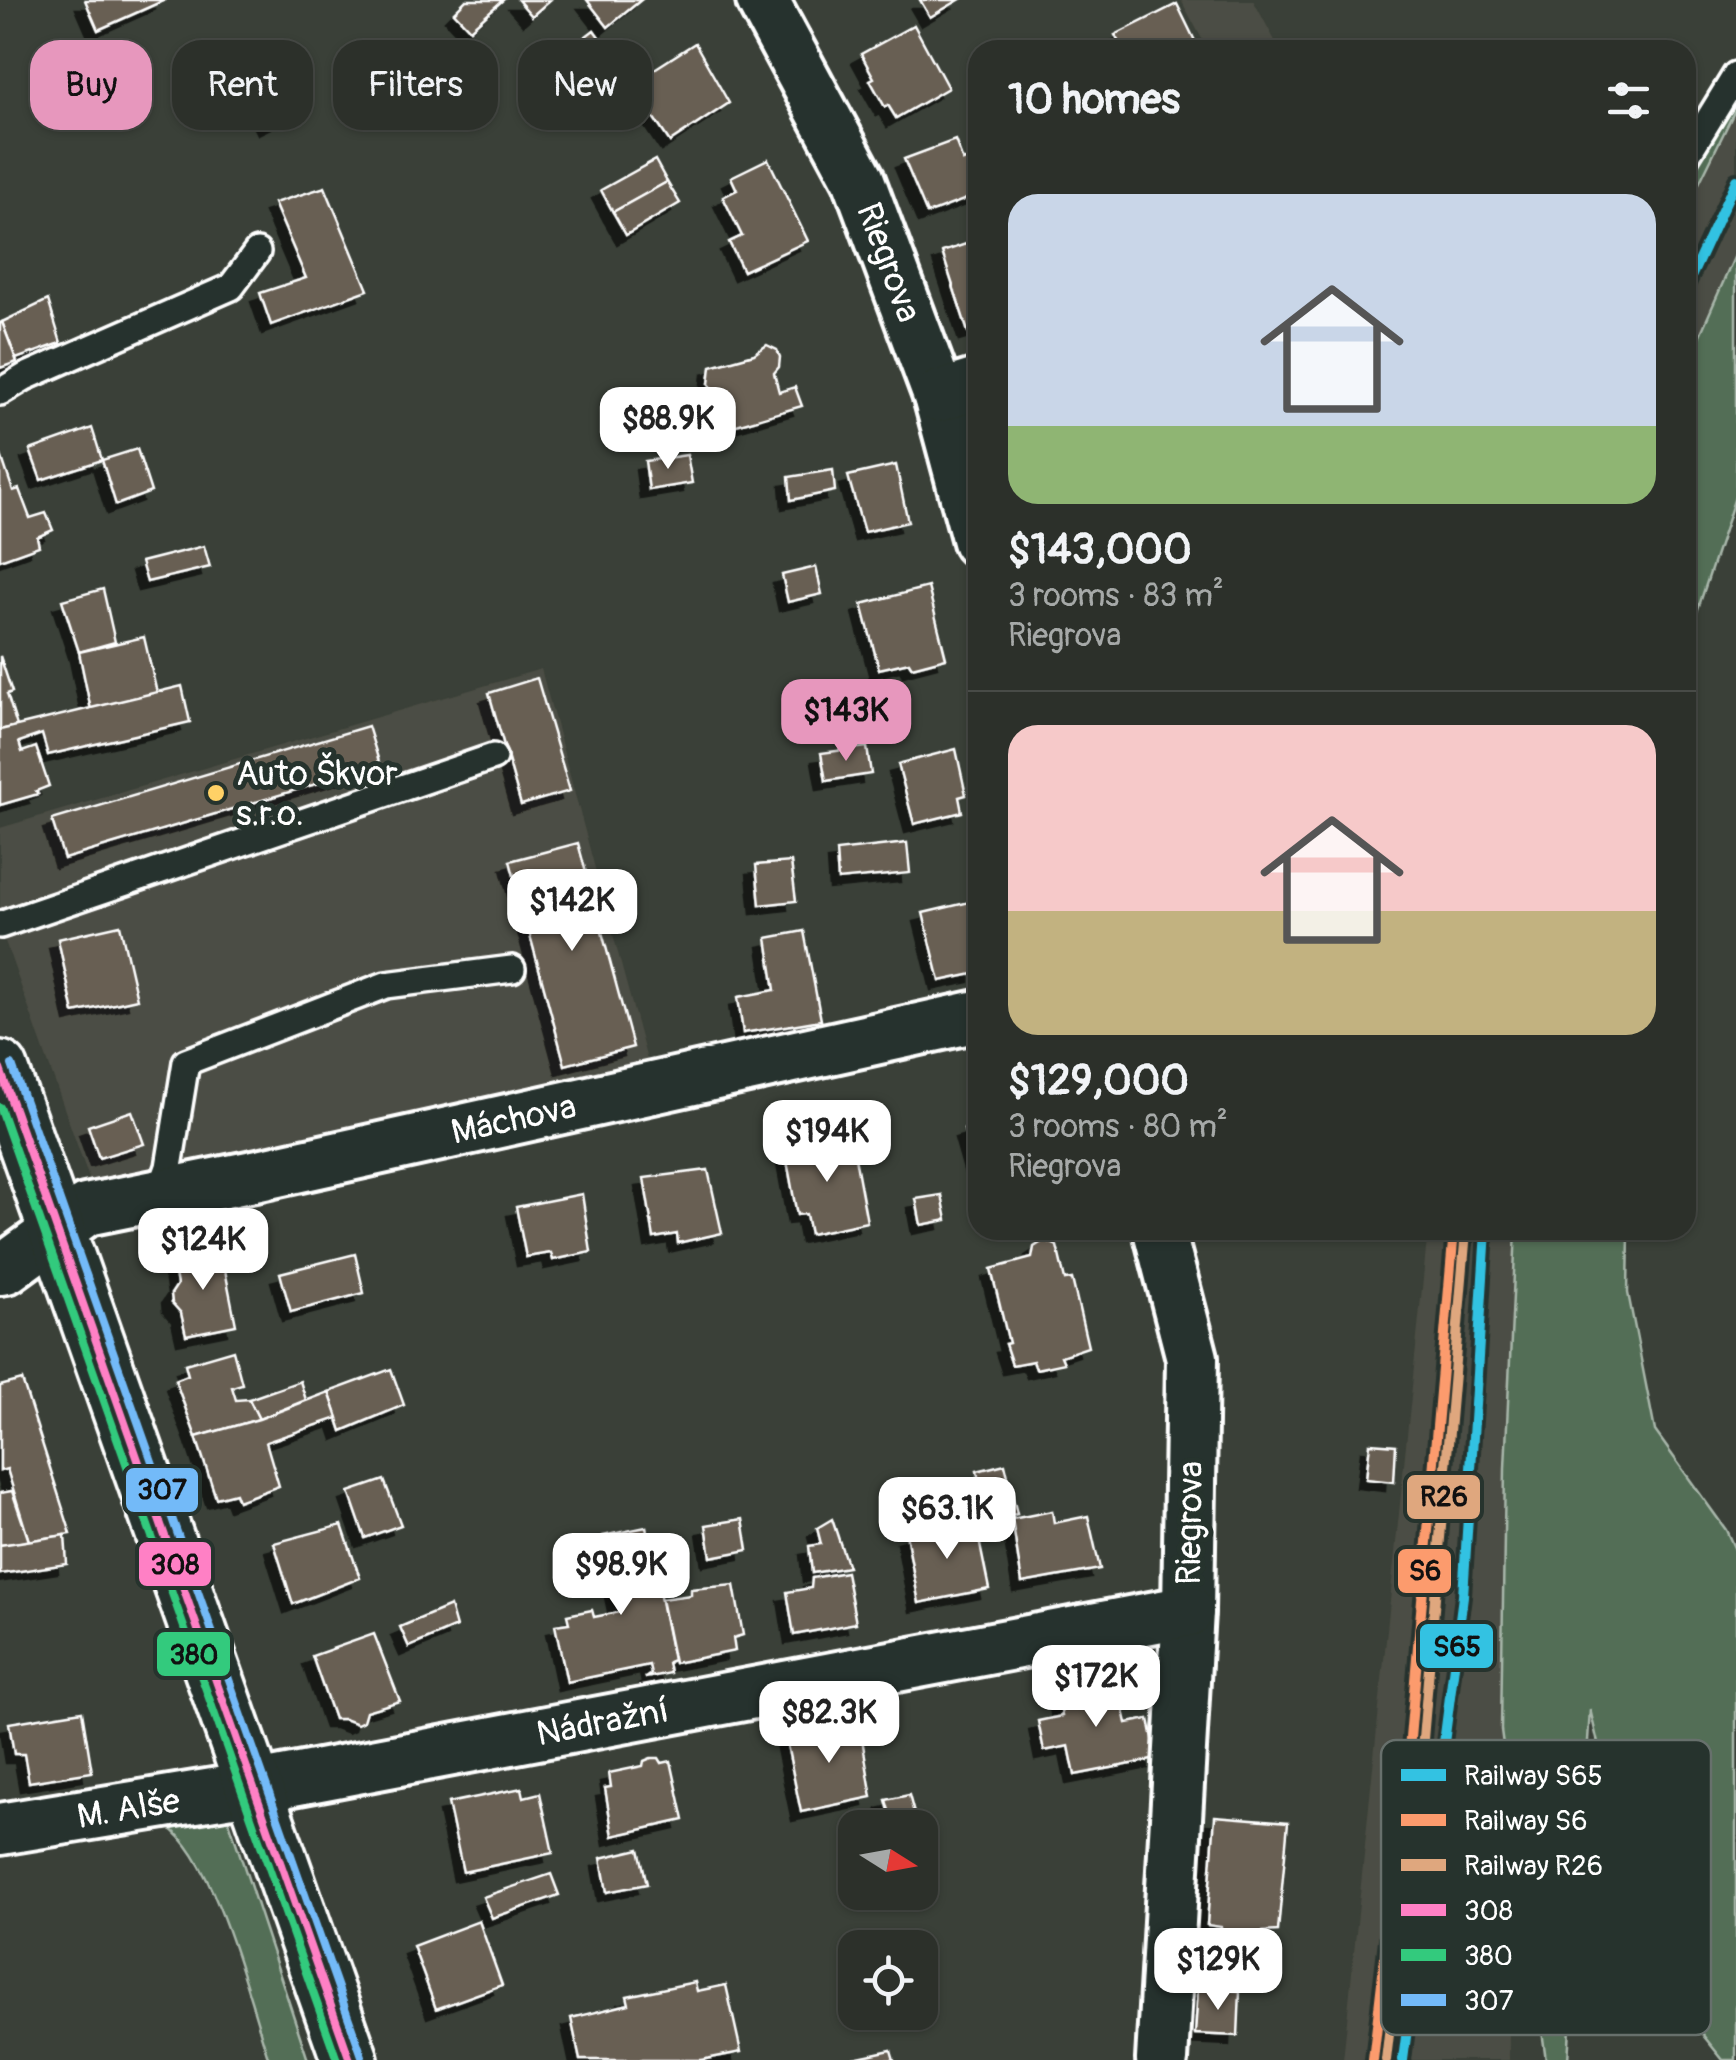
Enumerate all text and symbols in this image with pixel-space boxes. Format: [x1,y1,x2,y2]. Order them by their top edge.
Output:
chip: Buy [30,40,152,130]
chip: Rent [172,40,313,130]
chip: Filters [333,40,498,130]
chip: New [518,40,652,130]
icon: filters [1601,73,1656,128]
text: 10 homes [1008,74,1180,126]
street label: Riegrova [846,197,931,328]
icon: home [1242,259,1422,439]
pin: $88.9K [587,387,749,472]
text: $88.9K [622,399,714,439]
text: $143,000 [1008,524,1192,576]
text: 3 rooms · 83 m² [1008,576,1224,616]
text: Riegrova [1008,616,1121,656]
pin: $143K [776,679,916,764]
text: $143K [803,691,889,731]
place label: Auto Škvor s.r.o. [236,752,398,836]
marker: Auto Škvor s.r.o. [205,782,227,804]
icon: home [1242,790,1422,970]
pin: $142K [502,869,642,954]
text: $142K [529,881,615,921]
text: $129,000 [1008,1055,1189,1107]
street label: Máchova [447,1085,580,1155]
pin: $194K [757,1100,897,1185]
text: 3 rooms · 80 m² [1008,1107,1228,1147]
text: $194K [785,1112,869,1152]
text: Riegrova [1008,1147,1121,1187]
pin: $124K [133,1208,273,1293]
text: $124K [160,1220,246,1260]
street label: Riegrova [1167,1461,1213,1585]
line badge: 307 [124,1466,200,1514]
text: 307 [137,1473,187,1508]
line badge: R26 [1405,1473,1482,1521]
pin: $63.1K [866,1477,1028,1562]
text: R26 [1420,1480,1468,1515]
text: $63.1K [901,1489,993,1529]
pin: $98.9K [540,1533,702,1618]
line badge: 308 [137,1540,213,1588]
text: $98.9K [575,1545,667,1585]
line badge: S6 [1396,1547,1453,1595]
text: 308 [151,1548,199,1583]
text: S6 [1409,1554,1441,1589]
line badge: S65 [1418,1622,1495,1670]
line badge: 380 [155,1630,232,1678]
text: S65 [1433,1630,1481,1665]
text: 380 [170,1638,218,1673]
pin: $172K [1026,1645,1166,1730]
text: $172K [1054,1657,1138,1697]
pin: $82.3K [748,1681,910,1766]
street label: Nádražní [533,1689,672,1757]
text: $82.3K [781,1693,877,1733]
legend [1381,1740,1711,2035]
text: Railway S65 [1464,1759,1603,1794]
street label: M. Alše [74,1779,183,1839]
text: Railway S6 [1464,1804,1587,1839]
north arrow [838,1810,938,1910]
map controls [838,1810,938,2030]
text: Railway R26 [1464,1849,1603,1884]
text: 308 [1464,1894,1513,1929]
pin: $129K [1148,1928,1288,2013]
button: locate [838,1930,938,2030]
text: 380 [1464,1939,1513,1974]
text: $129K [1176,1940,1260,1980]
text: 307 [1464,1984,1514,2019]

